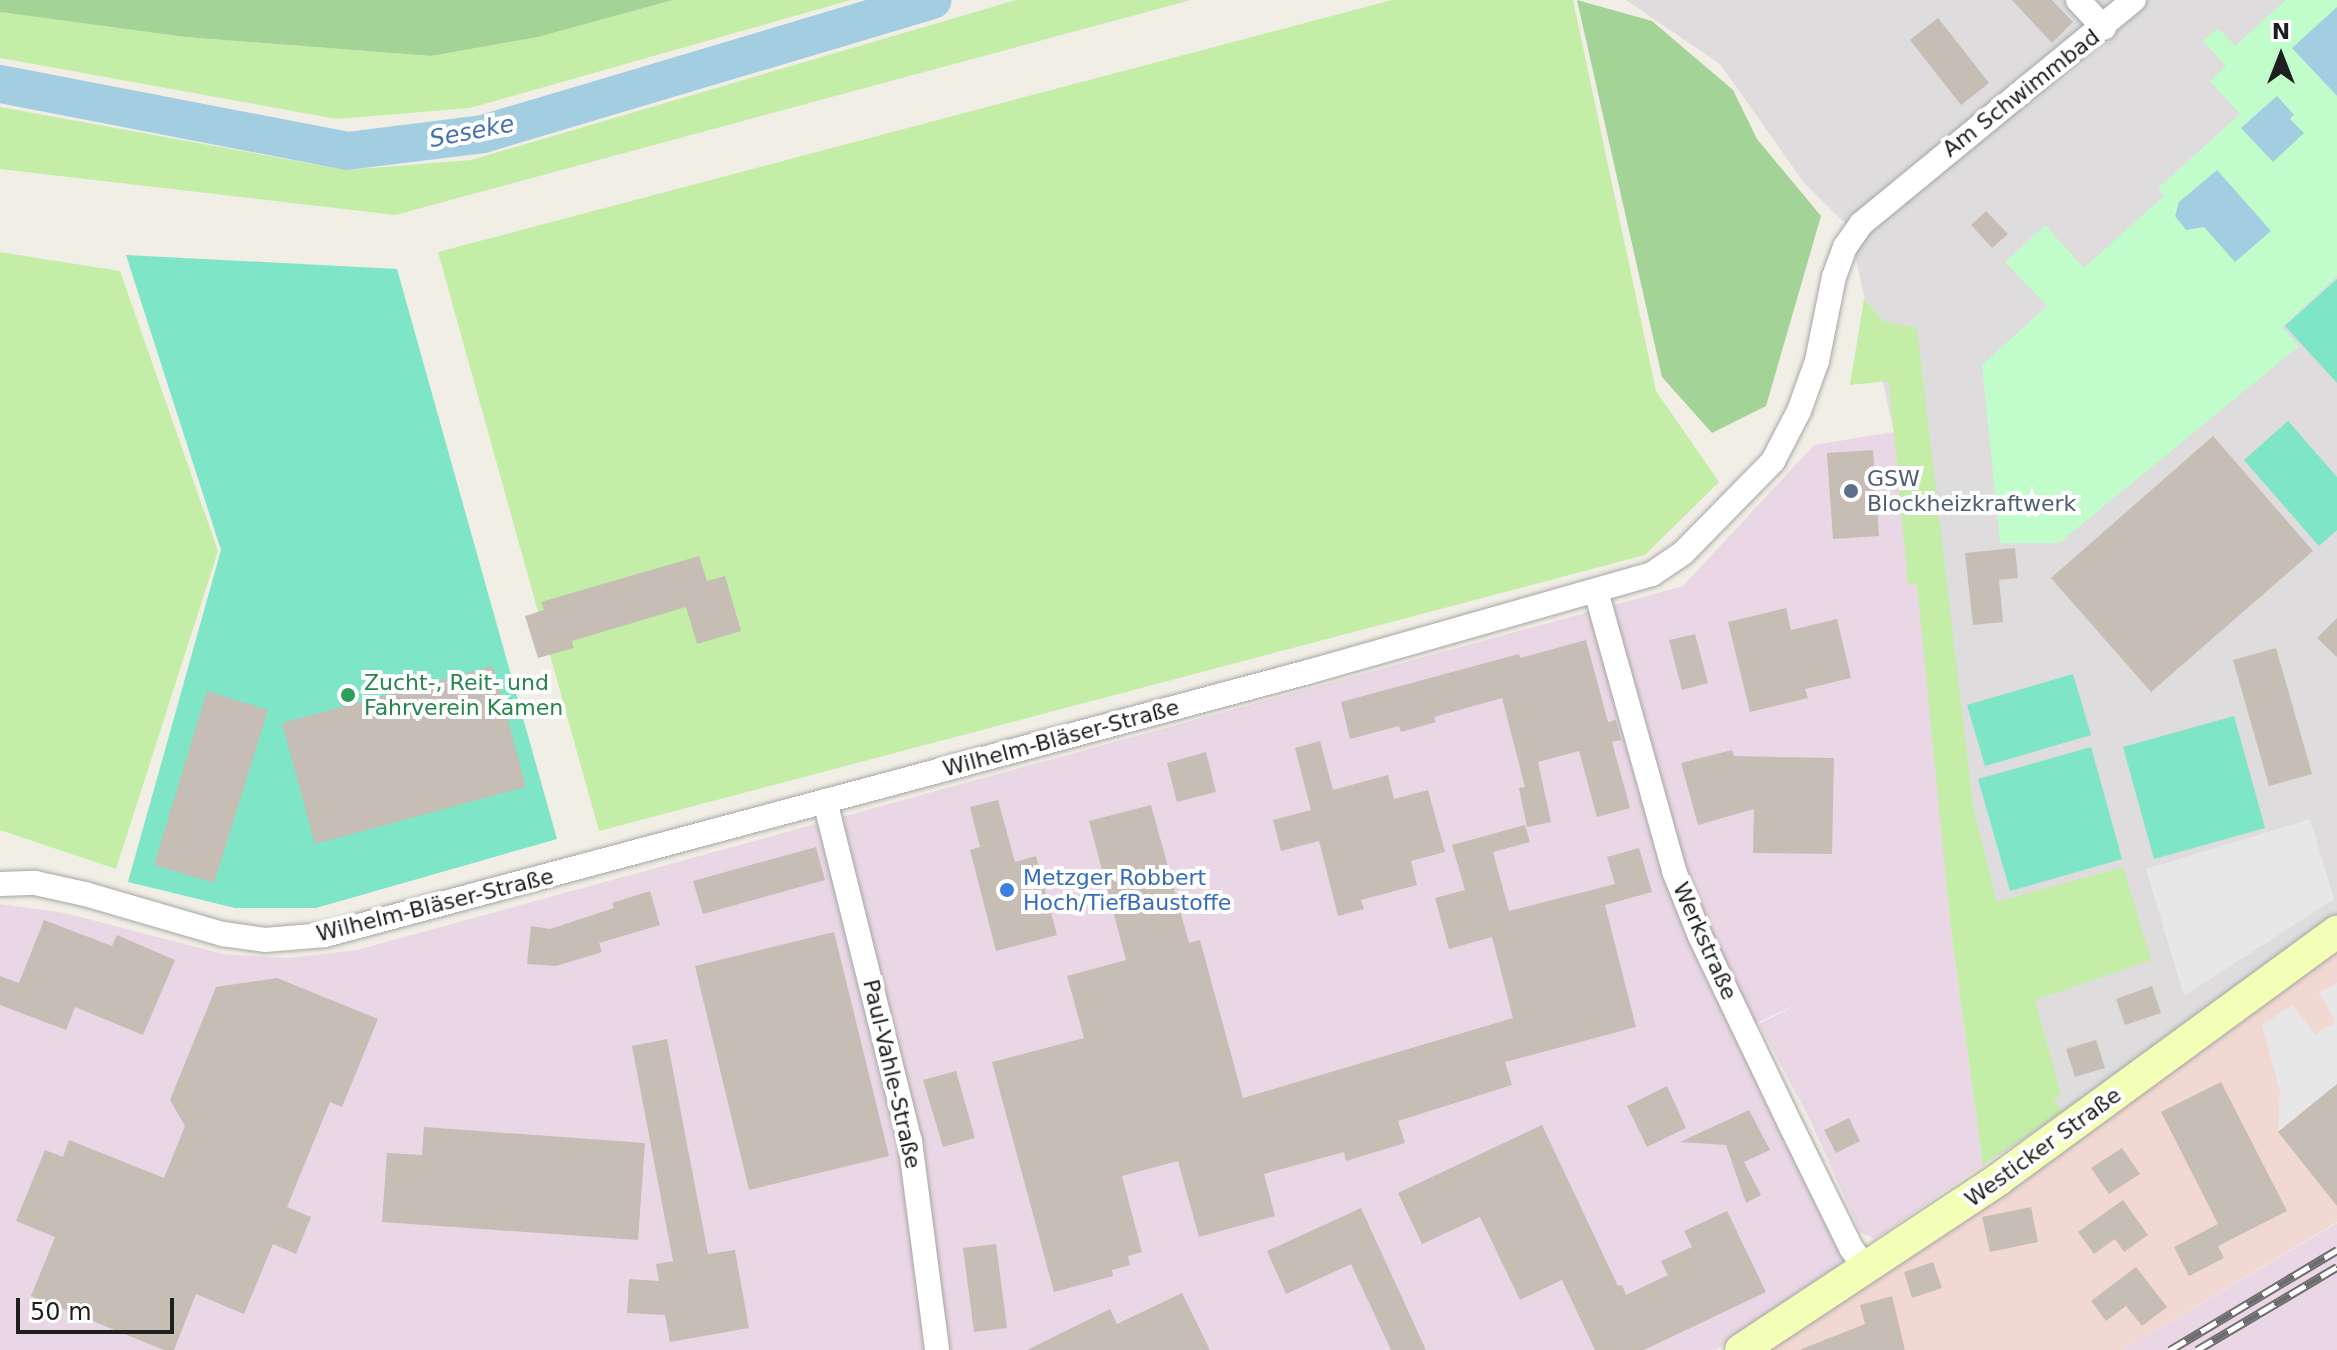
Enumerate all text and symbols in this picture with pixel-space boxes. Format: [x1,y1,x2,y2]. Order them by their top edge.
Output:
north arrow [2241,16,2321,96]
text: N [2272,19,2290,44]
street label: Am Schwimmbad [1937,24,2105,162]
water label: Seseke [427,110,517,154]
place label: GSW Blockheizkraftwerk [1867,465,2076,516]
marker: GSW Blockheizkraftwerk [1842,482,1860,500]
place label: Zucht-, Reit- und Fahrverein Kamen [364,669,563,720]
marker: Zucht-, Reit- und Fahrverein Kamen [339,686,357,704]
street label: Wilhelm-Bläser-Straße [940,694,1182,782]
street label: Wilhelm-Bläser-Straße [314,863,556,947]
place label: Metzger Robbert Hoch/TiefBaustoffe [1023,864,1231,916]
street label: Werkstraße [1667,878,1743,1004]
marker: Metzger Robbert Hoch/TiefBaustoffe [998,881,1016,899]
street label: Paul-Vahle-Straße [857,977,927,1171]
street label: Westicker Straße [1960,1082,2126,1212]
scale bar [20,1282,178,1332]
text: 50 m [30,1298,92,1326]

